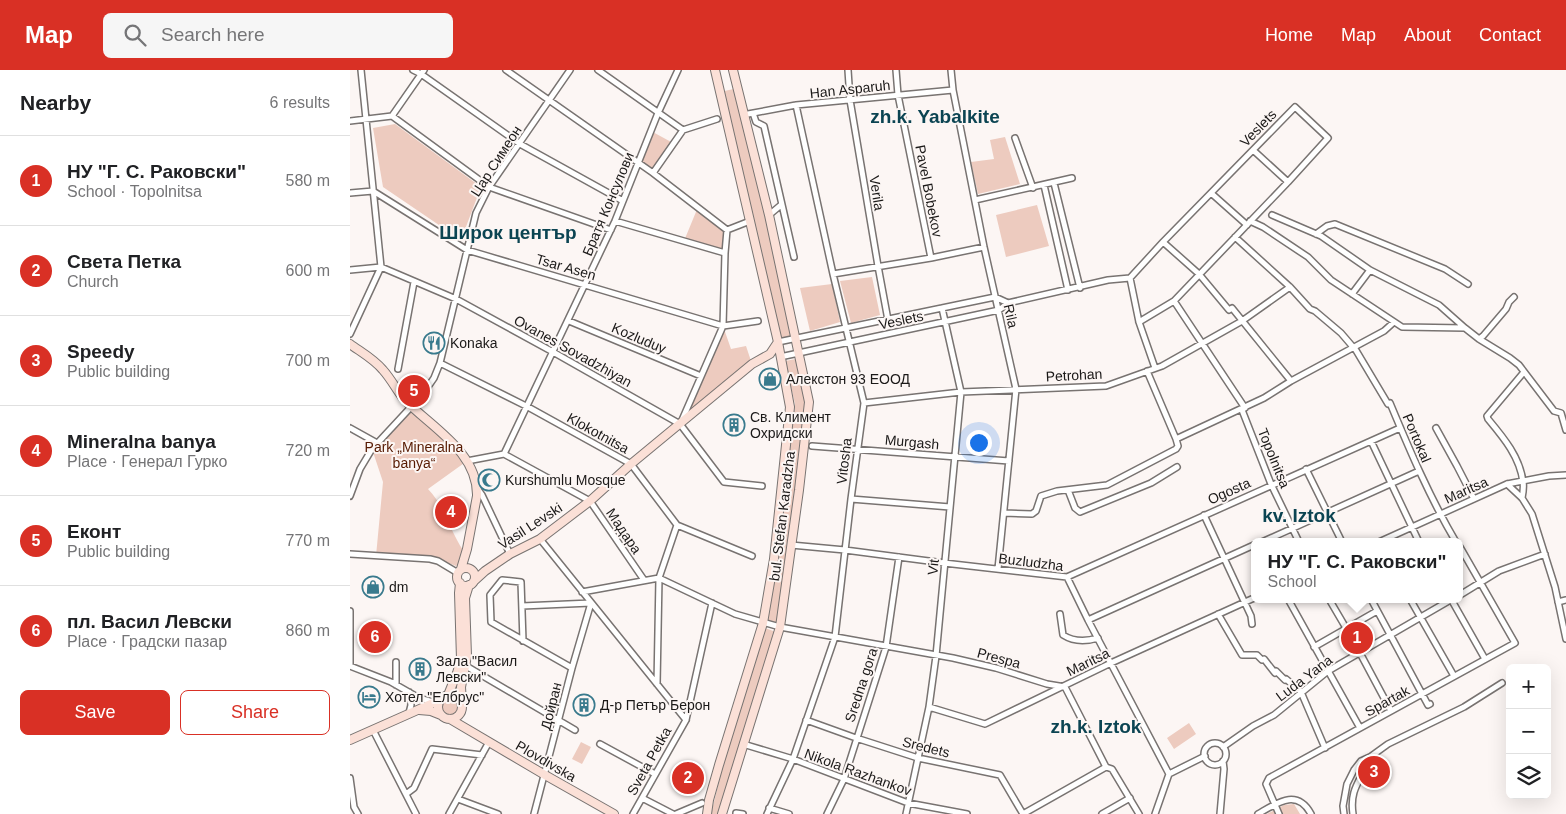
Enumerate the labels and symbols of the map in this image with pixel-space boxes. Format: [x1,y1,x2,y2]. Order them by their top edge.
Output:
street label: Han Asparuh [809,77,891,101]
district label: zh.k. Yabalkite [870,106,1000,127]
street label: Veslets [1237,106,1279,150]
street label: Цар Симеон [467,123,525,199]
street label: Pavel Bobekov [912,144,946,238]
street label: Братя Консулови [579,150,637,258]
street label: Verila [866,174,888,212]
district label: Широк център [439,222,577,243]
street label: Tsar Asen [534,251,598,283]
street label: Rila [1000,302,1022,330]
street label: Veslets [877,307,925,333]
street label: Ovanes Sovadzhiyan [511,312,635,390]
street label: Kozluduy [609,319,669,357]
restaurant icon: Konaka [422,331,446,355]
place label: Konaka [450,335,498,351]
street label: Petrohan [1045,366,1103,384]
shop icon: Алекстон 93 ЕООД [758,367,782,391]
place label: Алекстон 93 ЕООД [786,371,911,387]
pin: 5 [398,372,430,410]
street label: Klokotnitsa [564,409,632,457]
place label: Св. Климент Охридски [750,409,832,441]
street label: Portokal [1400,411,1434,465]
building icon: Св. Климент Охридски [722,413,746,437]
street label: Topolnitsa [1255,426,1293,490]
your location [966,430,992,456]
street label: Murgash [884,432,940,452]
street label: Vitosha [833,437,855,485]
park label: Park „Mineralna banya“ [365,439,464,471]
street label: bul. Stefan Karadzha [766,450,798,582]
mosque icon: Kurshumlu Mosque [477,468,501,492]
place label: Kurshumlu Mosque [505,472,626,488]
street label: Maritsa [1442,473,1490,507]
street label: Ogosta [1205,474,1253,507]
pin: 4 [435,493,467,531]
street label: Vasil Levski [495,499,565,553]
street label: Мадара [603,505,645,557]
district label: kv. Iztok [1262,505,1336,526]
street label: Buzludzha [998,550,1065,574]
street label: Vit [924,558,942,576]
shop icon: dm [361,575,385,599]
place label: dm [389,579,408,595]
pin: 6 [359,618,391,656]
pin: 1 [1341,619,1373,657]
street label: Prespa [976,645,1023,672]
street label: Maritsa [1064,645,1112,679]
street label: Sredna gora [841,646,881,724]
street label: Luda Yana [1273,651,1336,704]
place label: Зала "Васил Левски" [436,653,517,685]
building icon: Зала "Васил Левски" [408,657,432,681]
street label: Дойран [537,681,565,731]
street label: Spartak [1362,682,1413,720]
hotel icon: Хотел "Елбрус" [357,685,381,709]
place label: Хотел "Елбрус" [385,689,484,705]
building icon: Д-р Петър Берон [572,693,596,717]
place label: Д-р Петър Берон [600,697,710,713]
district label: zh.k. Iztok [1051,716,1142,737]
street label: Sveta Petka [624,724,674,798]
street label: Sredets [901,733,951,761]
street label: Plovdivska [513,737,579,785]
street label: Nikola Razhankov [802,745,914,799]
pin: 3 [1358,753,1390,791]
pin: 2 [672,759,704,797]

